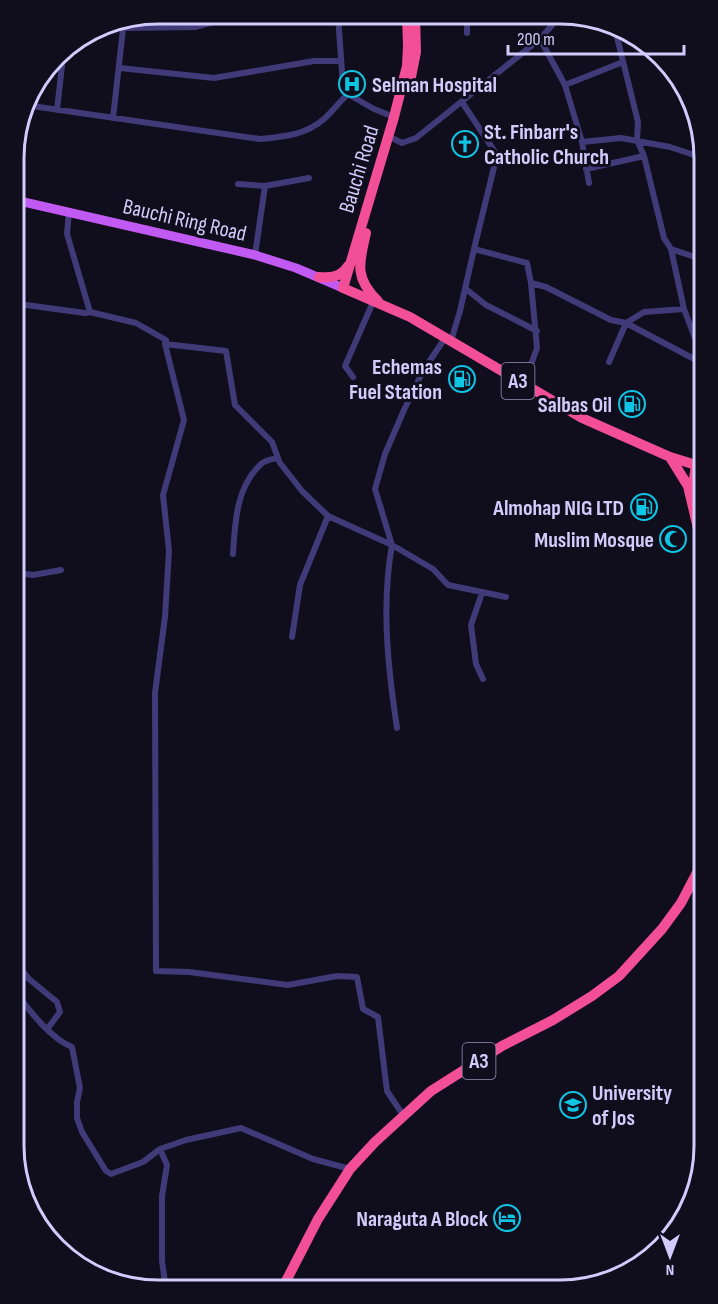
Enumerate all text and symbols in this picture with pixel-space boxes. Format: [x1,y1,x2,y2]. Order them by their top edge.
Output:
scale bar [508,18,684,56]
text: 200 m [517,29,555,50]
hospital icon: Selman Hospital [337,69,367,99]
place label: Selman Hospital [372,72,497,99]
place label: St. Finbarr's Catholic Church [484,119,609,171]
street label: Bauchi Road [333,122,385,216]
church icon: St. Finbarr's Catholic Church [450,129,480,159]
street label: Bauchi Ring Road [120,193,249,248]
place label: Echemas Fuel Station [349,354,442,406]
road number: A3 [502,363,534,399]
fuel station icon: Echemas Fuel Station [447,364,477,394]
fuel station icon: Salbas Oil [617,389,647,419]
place label: Salbas Oil [538,392,612,419]
fuel station icon: Almohap NIG LTD [629,492,659,522]
place label: Almohap NIG LTD [492,495,624,522]
mosque icon: Muslim Mosque [658,524,688,554]
place label: Muslim Mosque [534,527,654,554]
road number: A3 [462,1043,496,1079]
place label: University of Jos [592,1080,672,1132]
school or university icon: University of Jos [558,1090,588,1120]
hotel icon: Naraguta A Block [492,1203,522,1233]
place label: Naraguta A Block [356,1206,489,1233]
north arrow [640,1226,700,1286]
text: N [666,1260,674,1279]

